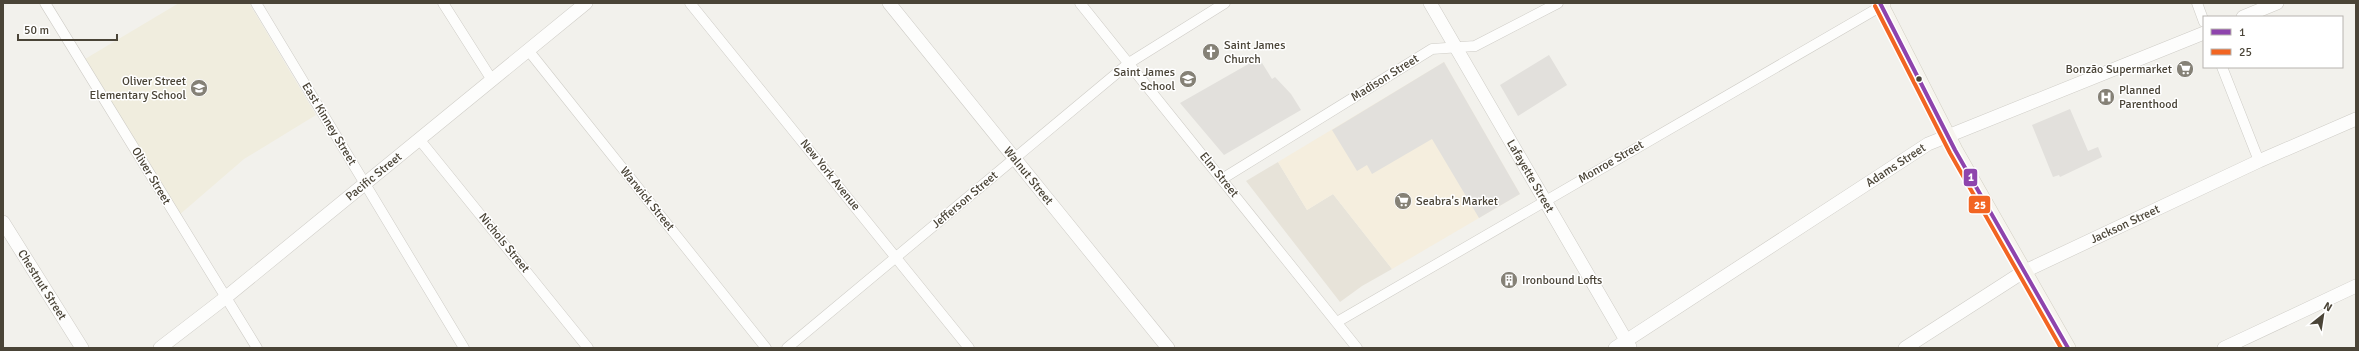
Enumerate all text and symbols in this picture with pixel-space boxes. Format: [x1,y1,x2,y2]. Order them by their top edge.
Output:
scale bar [18,16,117,42]
legend [2203,16,2343,68]
text: 50 m [24,23,49,38]
text: 1 [2239,25,2245,40]
place label: Saint James Church [1224,38,1285,67]
church icon: Saint James Church [1201,42,1221,62]
text: 25 [2239,45,2252,60]
street label: Madison Street [1348,51,1422,105]
supermarket icon: Bonzão Supermarket [2175,59,2195,79]
place label: Bonzão Supermarket [2066,62,2172,77]
place label: Saint James School [1114,65,1175,94]
school or university icon: Saint James School [1178,69,1198,89]
place label: Oliver Street Elementary School [90,74,186,103]
unlabelled marker [1914,74,1924,84]
school or university icon: Oliver Street Elementary School [189,78,209,98]
street label: East Kinney Street [298,80,360,168]
place label: Planned Parenthood [2119,83,2178,112]
hospital icon: Planned Parenthood [2096,87,2116,107]
street label: New York Avenue [797,136,863,214]
street label: Lafayette Street [1503,137,1558,215]
street label: Monroe Street [1576,137,1646,187]
street label: Adams Street [1863,140,1928,190]
street label: Walnut Street [1001,143,1057,208]
street label: Oliver Street [128,145,174,207]
street label: Pacific Street [343,149,405,204]
street label: Elm Street [1196,149,1242,201]
street label: Warwick Street [617,164,677,234]
street label: Jefferson Street [929,168,1001,232]
line badge: 1 [1963,168,1978,187]
text: 1 [1968,171,1974,184]
supermarket icon: Seabra's Market [1393,191,1413,211]
place label: Seabra's Market [1416,194,1498,209]
line badge: 25 [1968,195,1991,214]
text: 25 [1974,199,1986,212]
street label: Jackson Street [2088,201,2162,247]
street label: Nichols Street [475,210,533,276]
street label: Chestnut Street [15,247,70,323]
building icon: Ironbound Lofts [1499,270,1519,290]
place label: Ironbound Lofts [1522,273,1602,288]
north arrow [2303,295,2343,335]
text: N [2321,299,2334,314]

